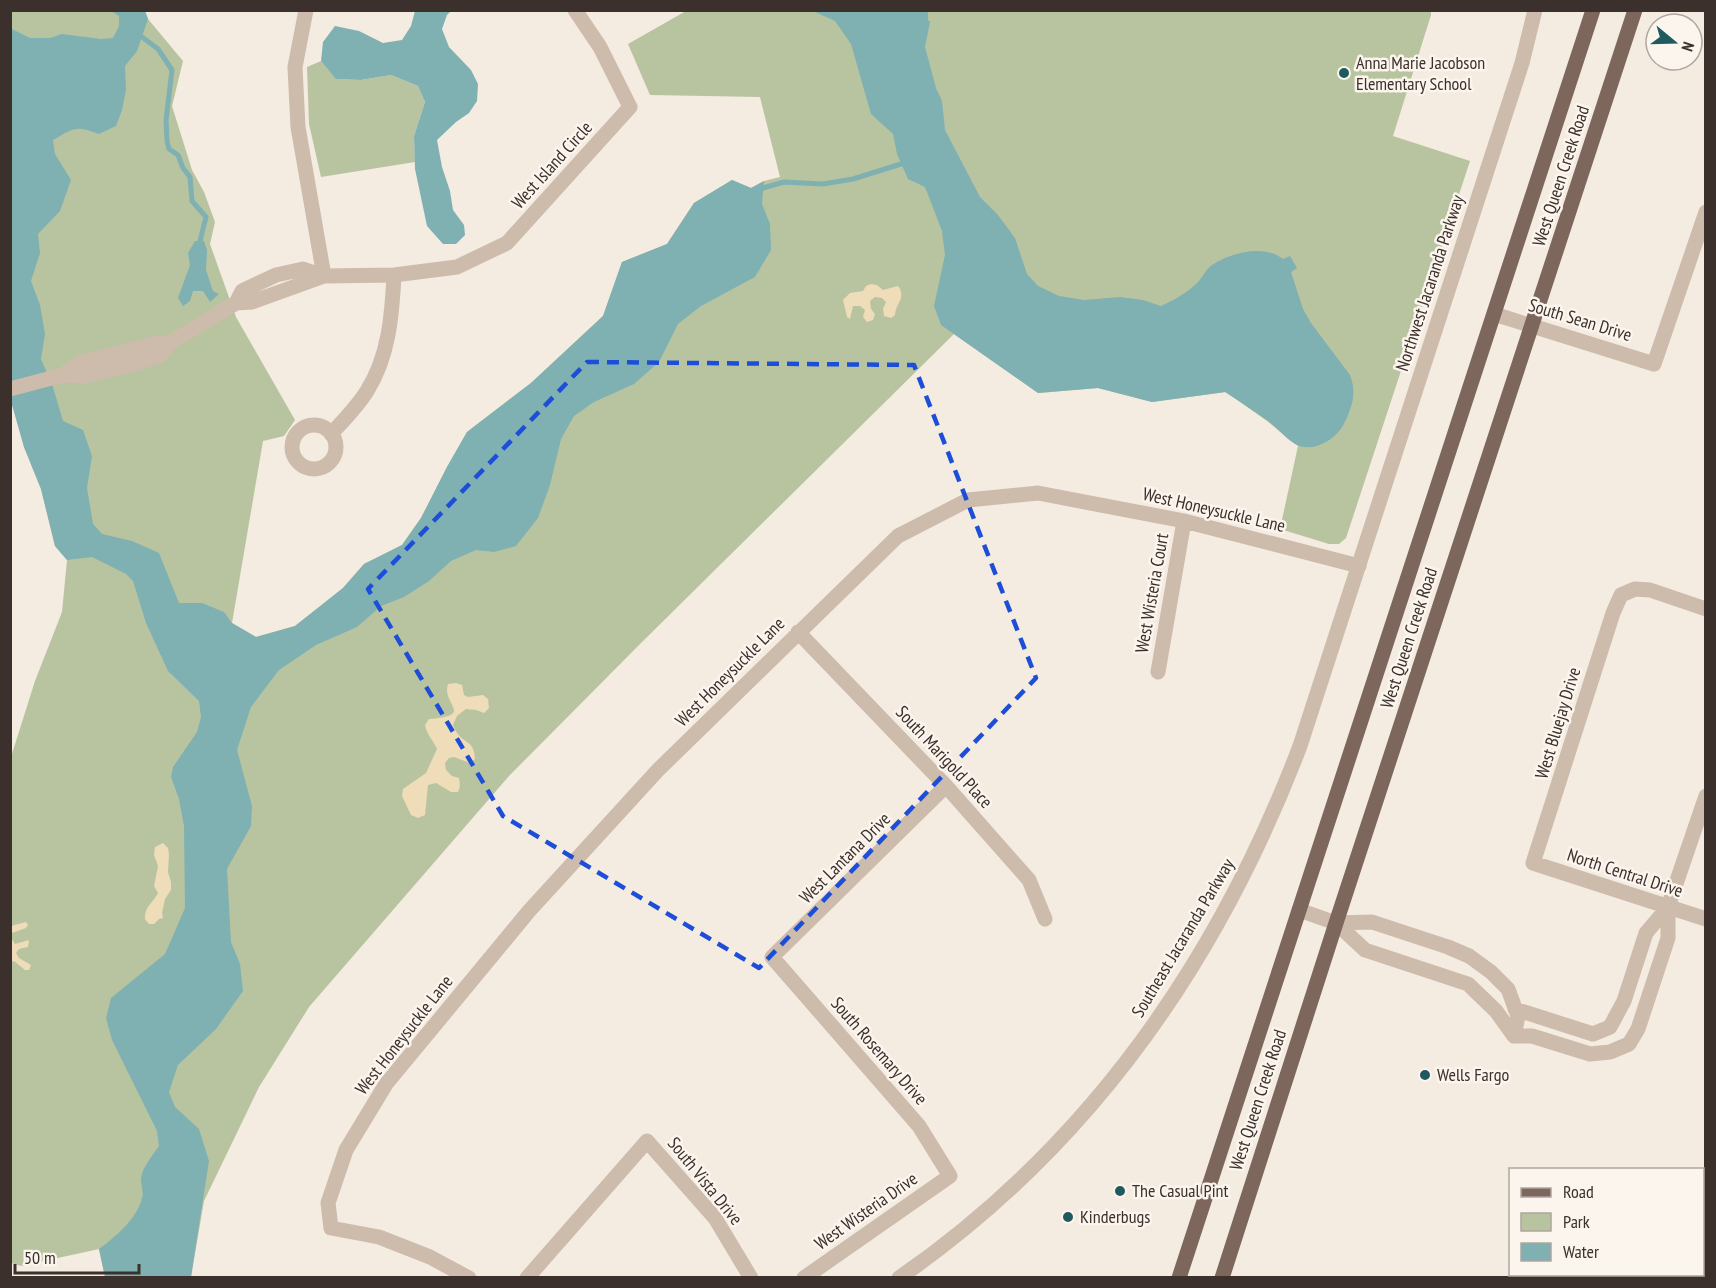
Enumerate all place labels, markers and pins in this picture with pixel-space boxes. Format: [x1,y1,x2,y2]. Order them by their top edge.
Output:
place label: Anna Marie Jacobson Elementary School [1356,51,1485,95]
marker: Anna Marie Jacobson Elementary School [1337,66,1351,80]
place label: Wells Fargo [1437,1063,1510,1086]
marker: Wells Fargo [1418,1068,1432,1082]
place label: The Casual Pint [1132,1179,1228,1202]
marker: The Casual Pint [1113,1184,1127,1198]
place label: Kinderbugs [1080,1205,1150,1228]
marker: Kinderbugs [1061,1210,1075,1224]

